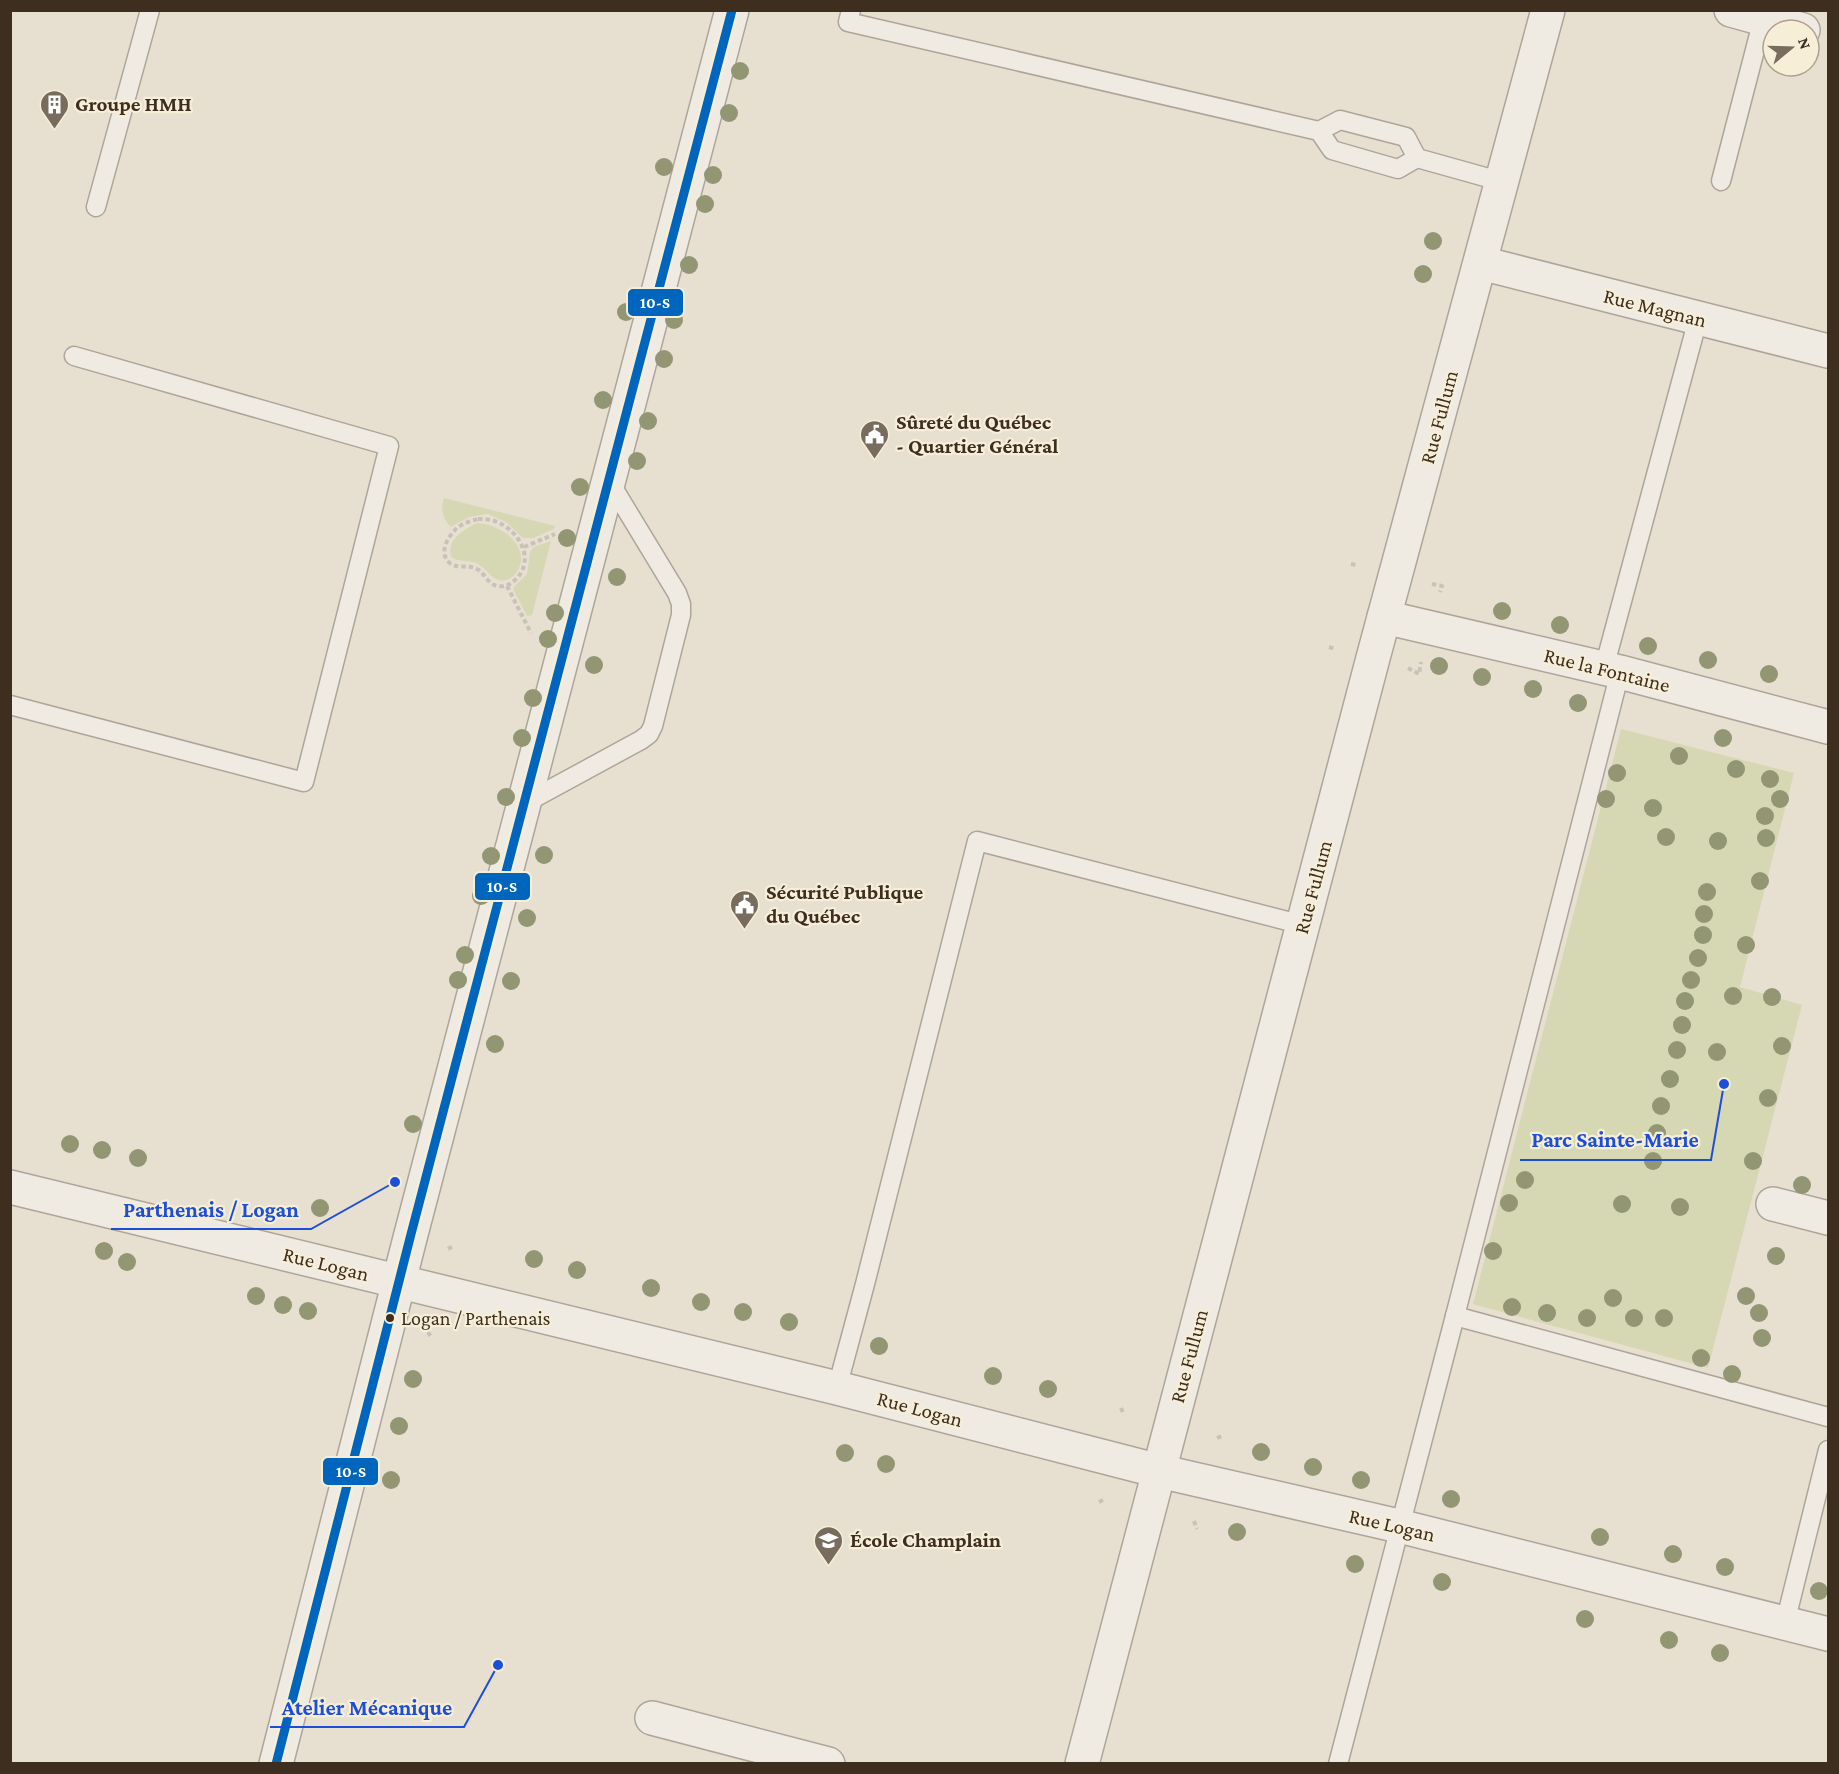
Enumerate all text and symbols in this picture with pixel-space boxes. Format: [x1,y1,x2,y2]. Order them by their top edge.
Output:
north arrow [1761,18,1821,78]
text: N [1795,35,1815,51]
building icon: Groupe HMH [38,88,70,130]
place label: Groupe HMH [75,92,192,116]
street label: Rue Magnan [1601,284,1709,332]
line badge: 10-S [627,288,684,317]
text: 10-S [640,294,670,311]
street label: Rue Fullum [1415,367,1463,466]
place label: Sûreté du Québec - Quartier Général [896,410,1058,458]
public building icon: Sûreté du Québec - Quartier Général [859,418,891,460]
street label: Rue la Fontaine [1542,643,1672,697]
street label: Rue Fullum [1289,837,1337,936]
line badge: 10-S [474,872,531,901]
text: 10-S [487,878,517,895]
place label: Sécurité Publique du Québec [766,880,924,928]
public building icon: Sécurité Publique du Québec [729,888,761,930]
callout: Parc Sainte-Marie [1520,1120,1711,1160]
text: Parc Sainte-Marie [1531,1127,1699,1152]
callout: Parthenais / Logan [111,1189,311,1229]
text: Parthenais / Logan [123,1197,299,1222]
street label: Rue Logan [281,1242,371,1286]
street label: Rue Fullum [1165,1306,1213,1405]
place label: Logan / Parthenais [401,1307,551,1330]
marker: Logan / Parthenais [384,1312,396,1324]
street label: Rue Logan [875,1386,965,1432]
line badge: 10-S [322,1457,379,1486]
text: 10-S [336,1463,366,1480]
street label: Rue Logan [1347,1503,1437,1547]
school or university icon: École Champlain [813,1524,845,1566]
place label: École Champlain [850,1528,1001,1552]
callout: Atelier Mécanique [270,1687,464,1727]
text: Atelier Mécanique [281,1695,452,1720]

